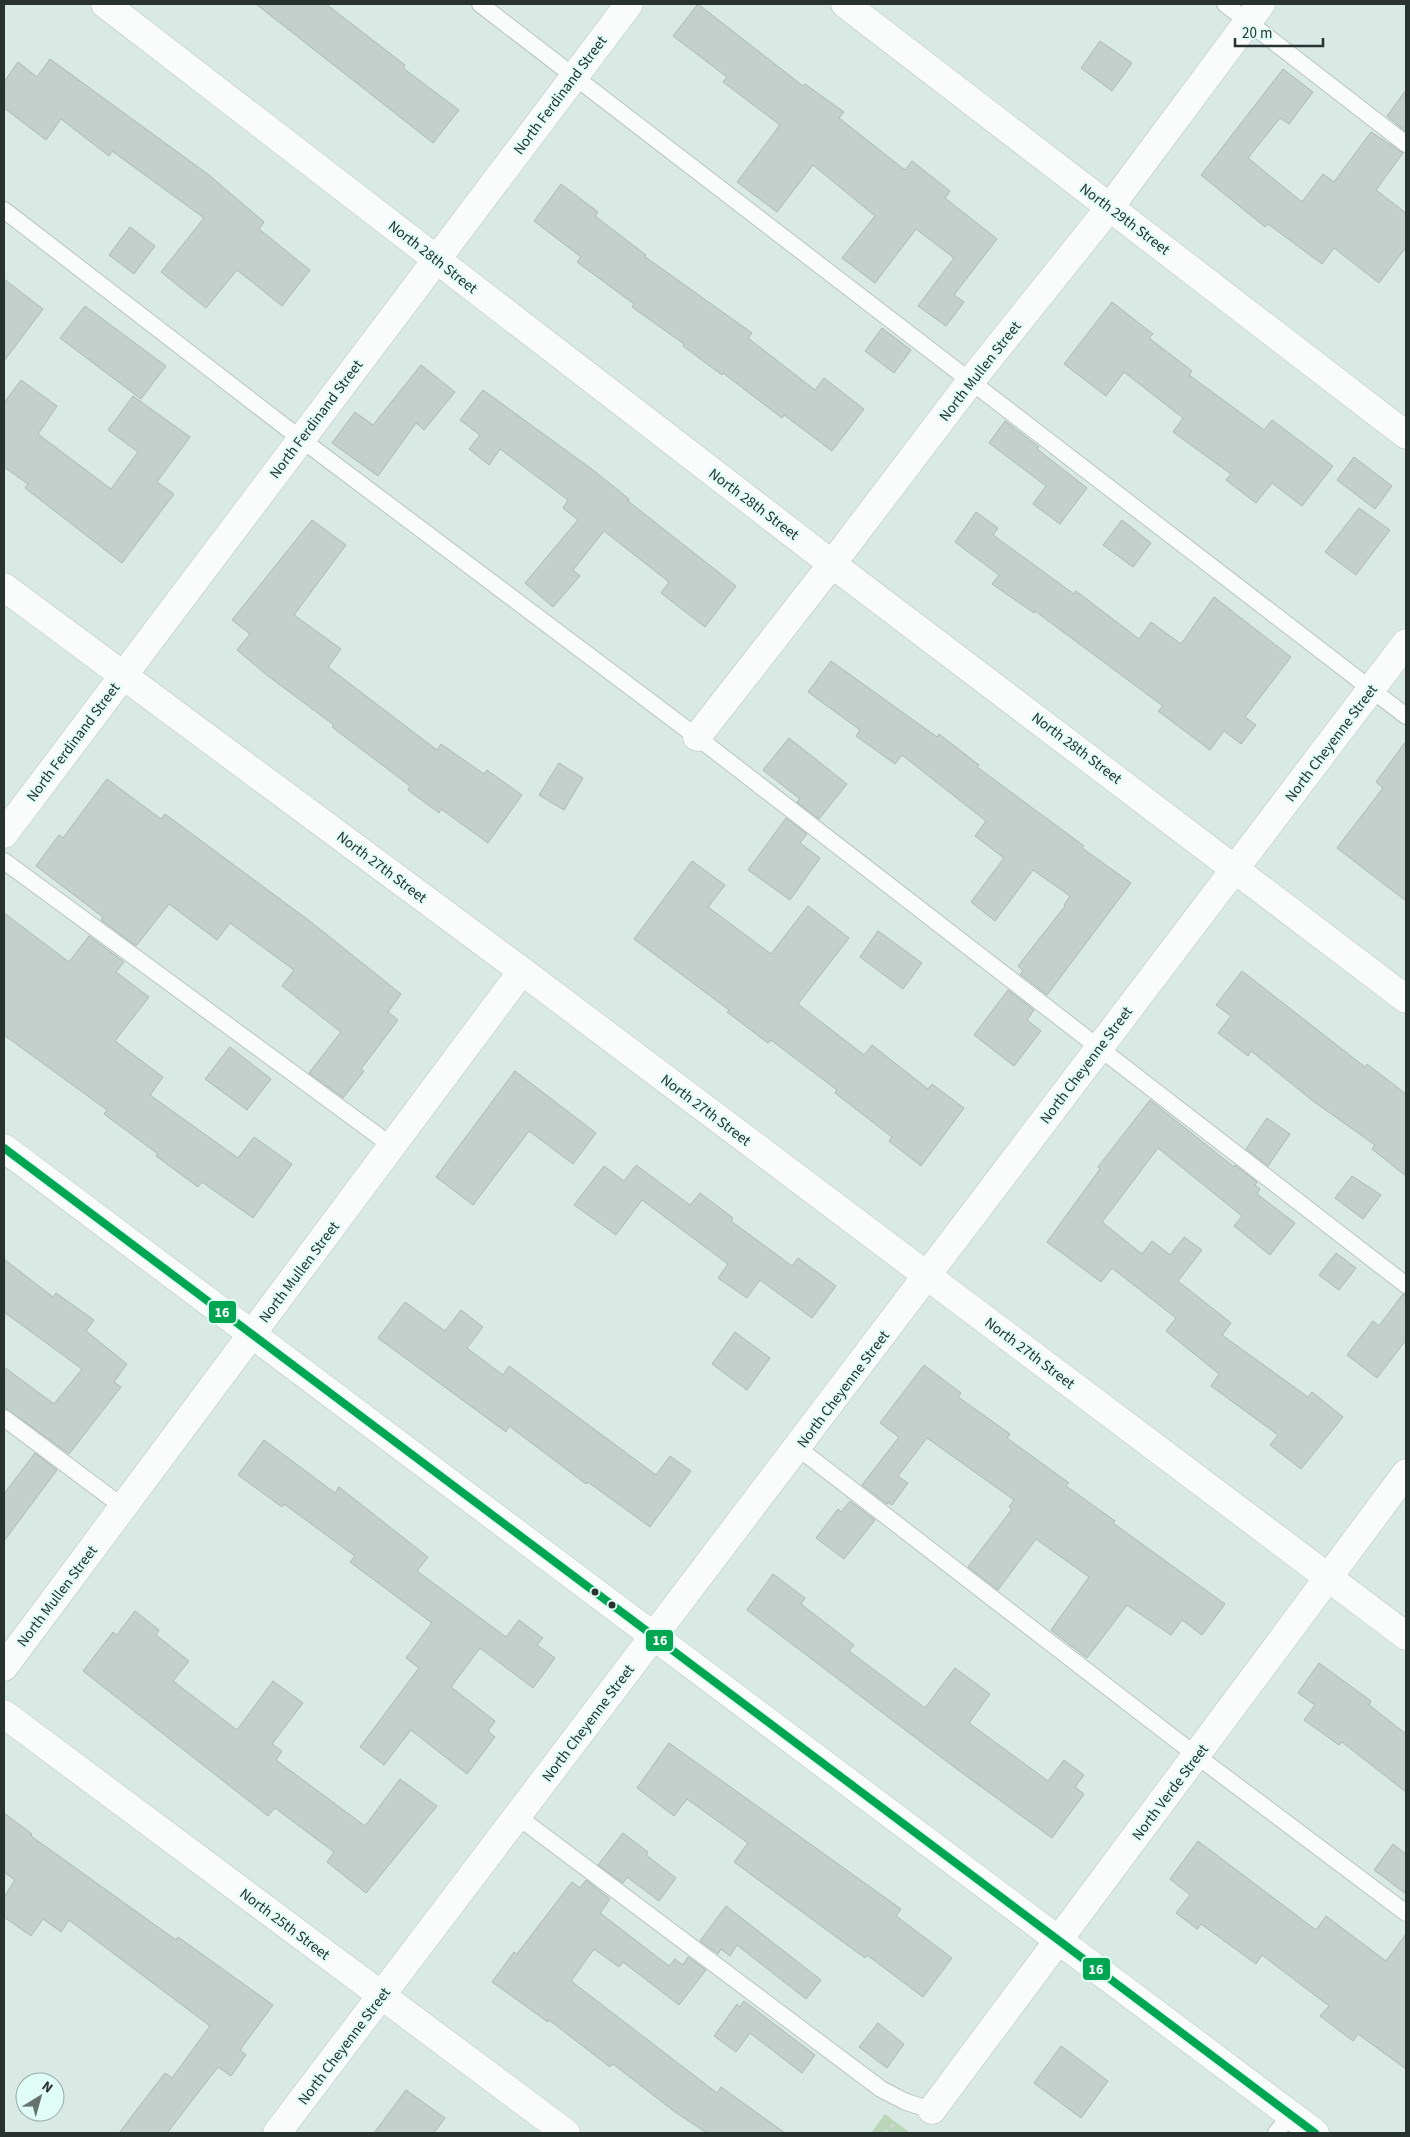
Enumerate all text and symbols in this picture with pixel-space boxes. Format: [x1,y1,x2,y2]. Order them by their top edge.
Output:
scale bar [1235,15,1322,47]
text: 20 m [1242,23,1272,44]
street label: North Ferdinand Street [509,32,612,159]
street label: North 29th Street [1075,179,1174,260]
street label: North 28th Street [384,216,482,299]
street label: North Mullen Street [934,317,1026,426]
street label: North Ferdinand Street [265,356,368,483]
street label: North 28th Street [704,464,803,545]
street label: North Ferdinand Street [22,679,125,806]
street label: North Cheyenne Street [1280,680,1383,806]
street label: North 28th Street [1027,708,1126,789]
street label: North 27th Street [332,827,431,908]
street label: North Cheyenne Street [1035,1002,1138,1128]
street label: North 27th Street [656,1070,755,1151]
street label: North Mullen Street [254,1217,345,1327]
line badge: 16 [208,1300,237,1324]
text: 16 [215,1303,229,1323]
street label: North 27th Street [980,1313,1079,1394]
street label: North Cheyenne Street [792,1326,895,1452]
street label: North Mullen Street [12,1541,103,1651]
unlabelled marker [590,1587,600,1597]
unlabelled marker [607,1600,617,1610]
line badge: 16 [645,1629,674,1652]
text: 16 [653,1631,667,1651]
street label: North Cheyenne Street [537,1660,640,1786]
street label: North Verde Street [1127,1740,1214,1845]
street label: North 25th Street [235,1884,334,1965]
line badge: 16 [1082,1957,1111,1981]
text: 16 [1089,1960,1103,1980]
street label: North Cheyenne Street [293,1983,396,2109]
north arrow [15,2072,65,2122]
text: N [37,2077,57,2098]

